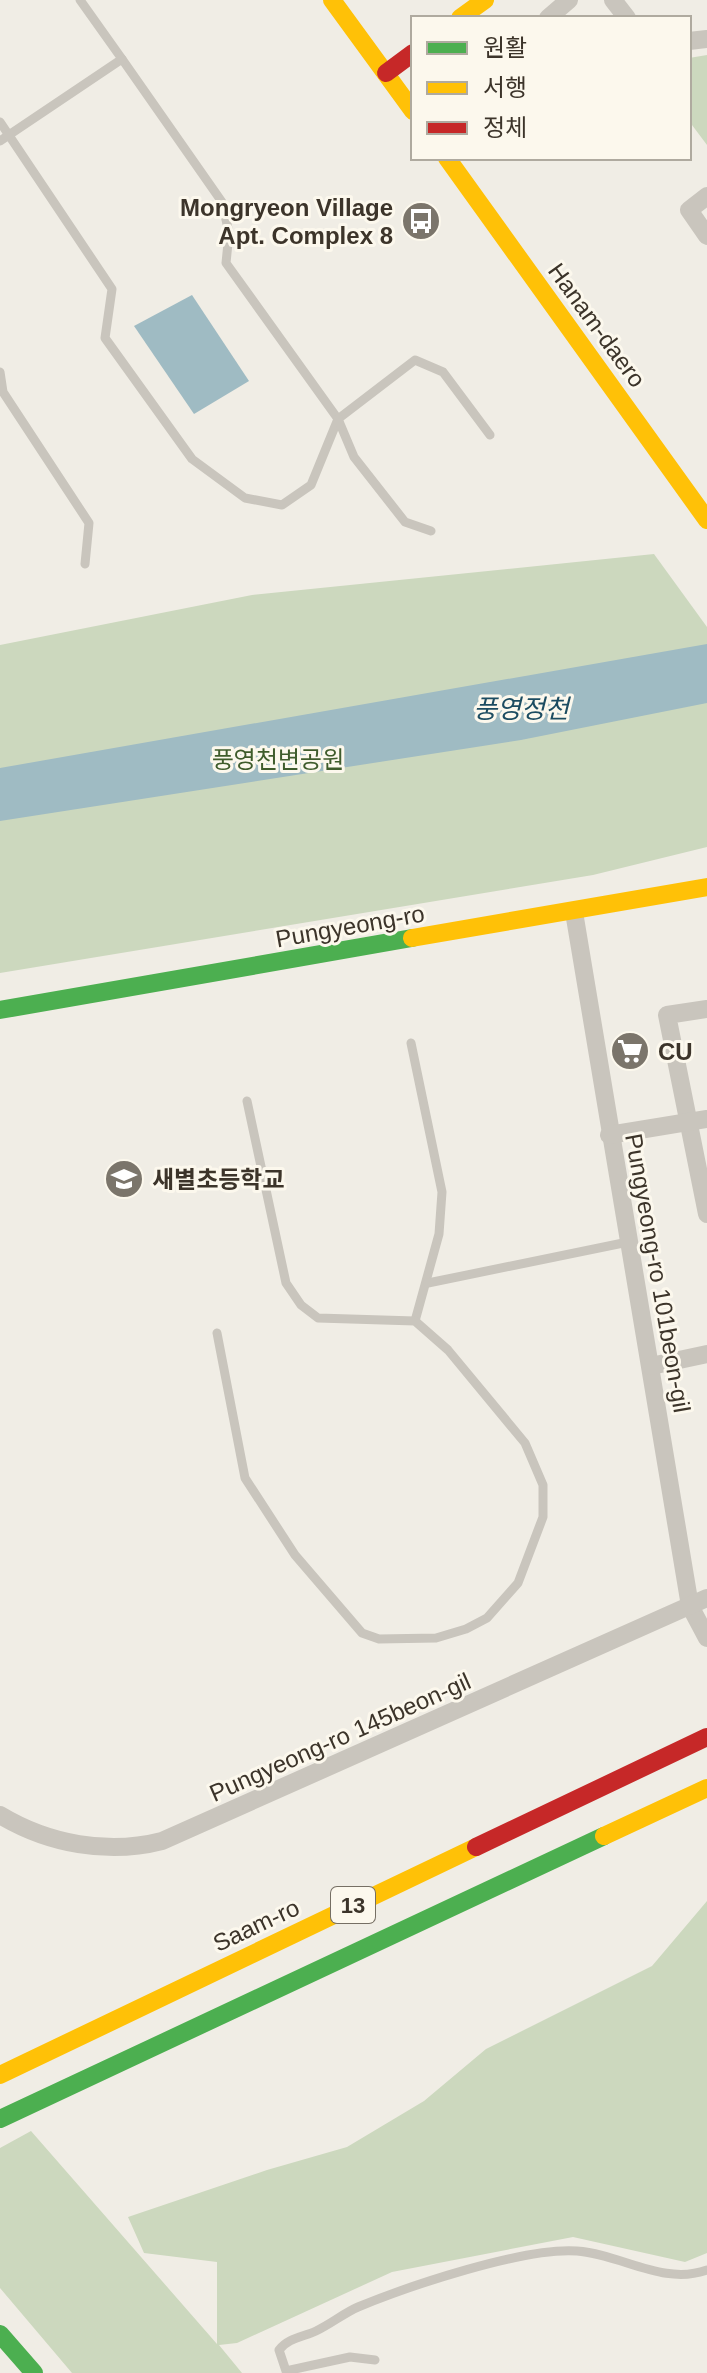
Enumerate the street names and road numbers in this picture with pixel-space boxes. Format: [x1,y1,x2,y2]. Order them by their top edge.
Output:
street label: Hanam-daero [543,258,651,392]
street label: Pungyeong-ro [273,900,427,952]
street label: Pungyeong-ro 101beon-gil [620,1131,696,1415]
street label: Pungyeong-ro 145beon-gil [205,1667,475,1807]
road number: 13 [331,1887,375,1923]
street label: Saam-ro [209,1893,303,1957]

